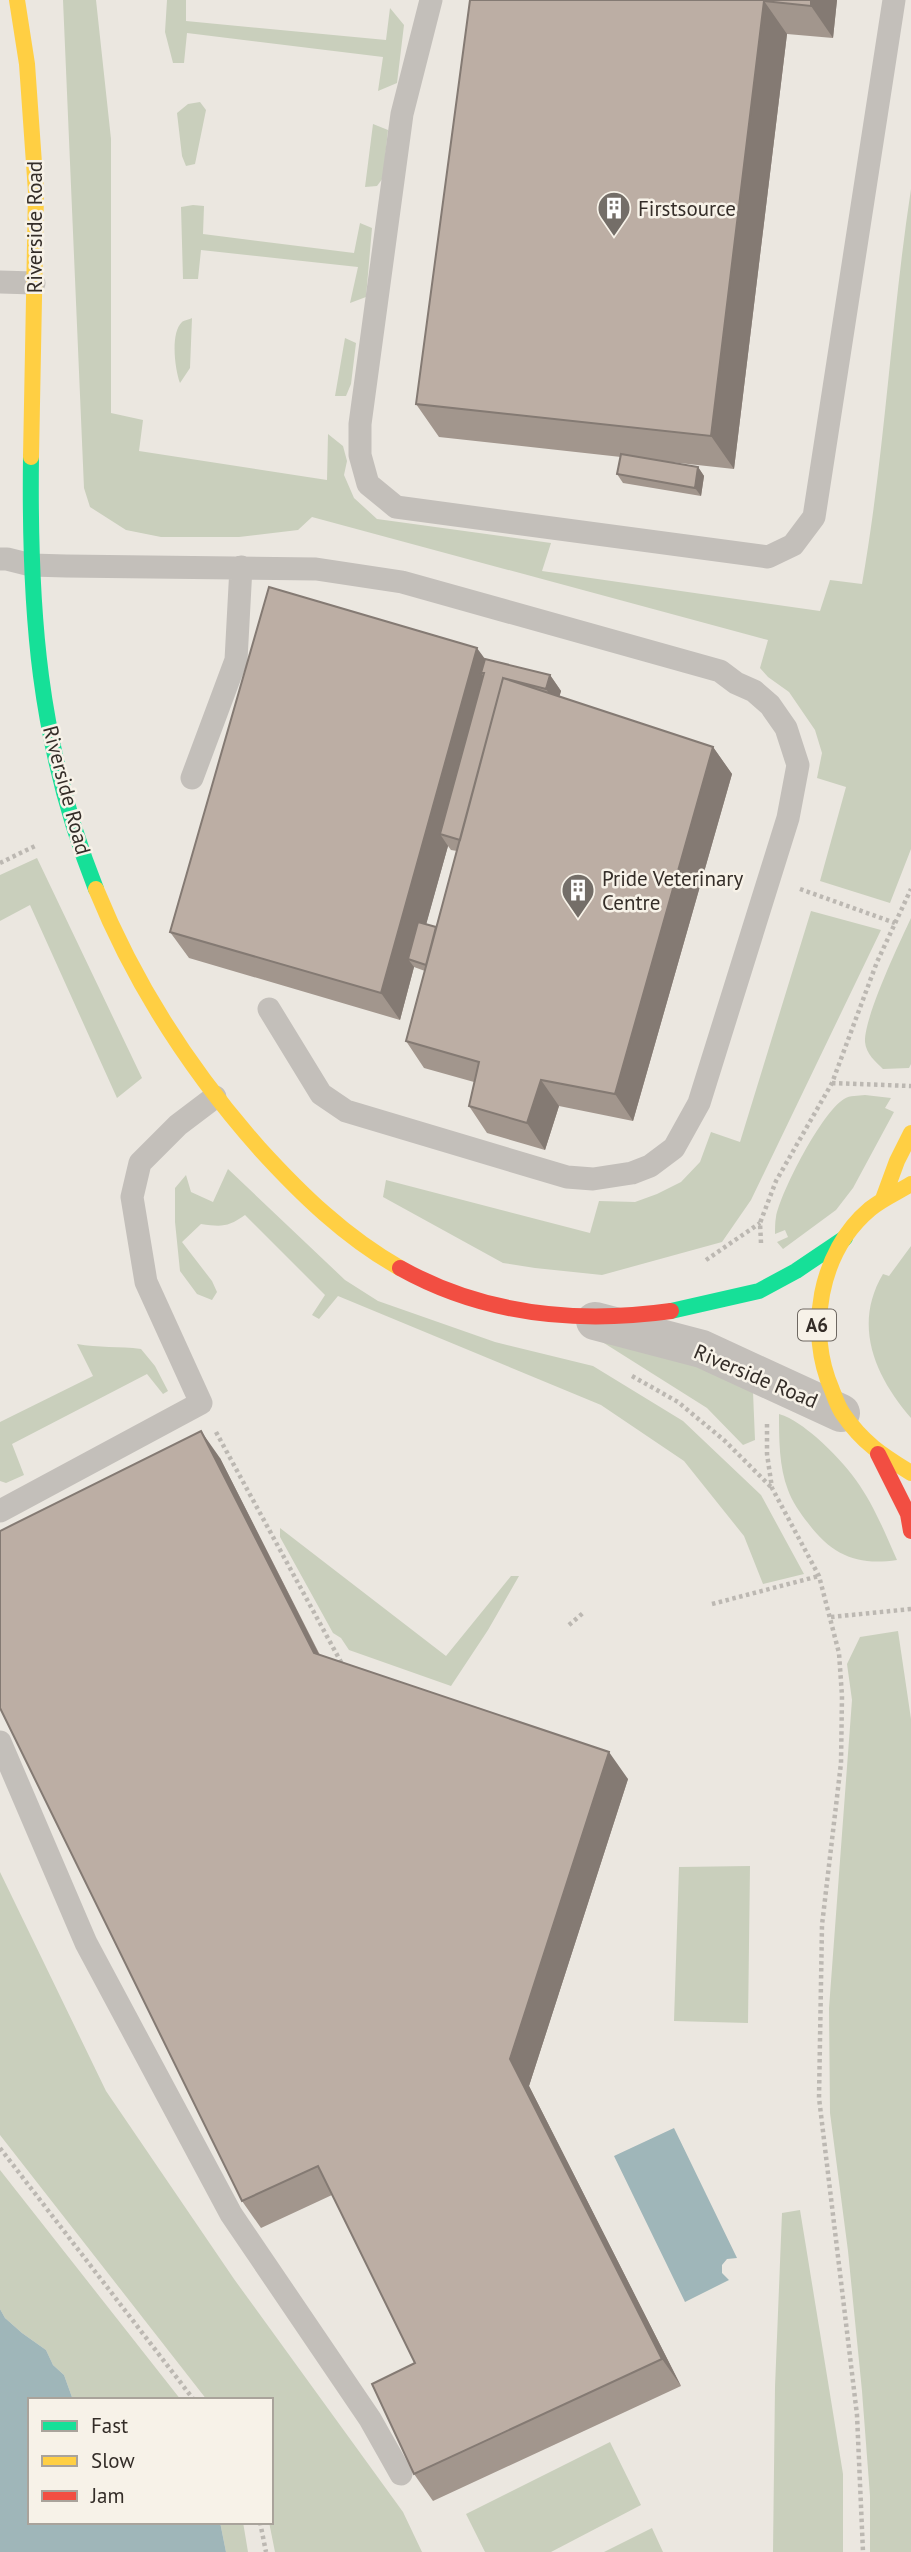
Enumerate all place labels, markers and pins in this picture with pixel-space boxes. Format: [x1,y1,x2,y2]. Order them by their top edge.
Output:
building icon: Firstsource [595,189,633,238]
place label: Firstsource [638,195,736,222]
place label: Pride Veterinary Centre [602,865,743,916]
building icon: Pride Veterinary Centre [559,871,597,920]

